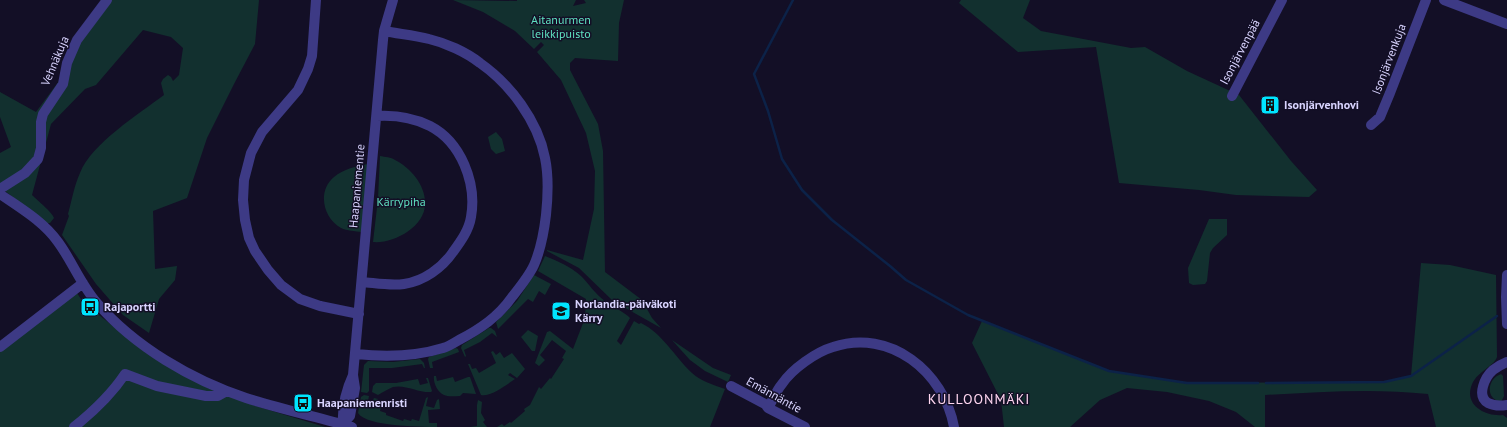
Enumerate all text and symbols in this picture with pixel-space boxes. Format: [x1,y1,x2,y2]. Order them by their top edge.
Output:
park label: Aitanurmen leikkipuisto [531,12,591,41]
street label: Isonjärvenpää [1216,17,1263,87]
street label: Isonjärvenkuja [1368,21,1409,96]
street label: Vehnäkuja [37,34,72,89]
building icon: Isonjärvenhovi [1259,94,1281,116]
place label: Isonjärvenhovi [1284,97,1359,112]
street label: Haapaniementie [345,143,368,228]
park label: Kärrypiha [376,194,426,209]
bus stop icon: Rajaportti [79,296,101,318]
place label: Norlandia-päiväkoti Kärry [575,296,676,325]
place label: Rajaportti [104,299,155,314]
school or university icon: Norlandia-päiväkoti Kärry [550,300,572,322]
street label: Emännäntie [744,373,805,416]
district label: KULLOONMÄKI [928,390,1030,408]
bus stop icon: Haapaniemenristi [292,392,314,414]
place label: Haapaniemenristi [317,395,407,410]

